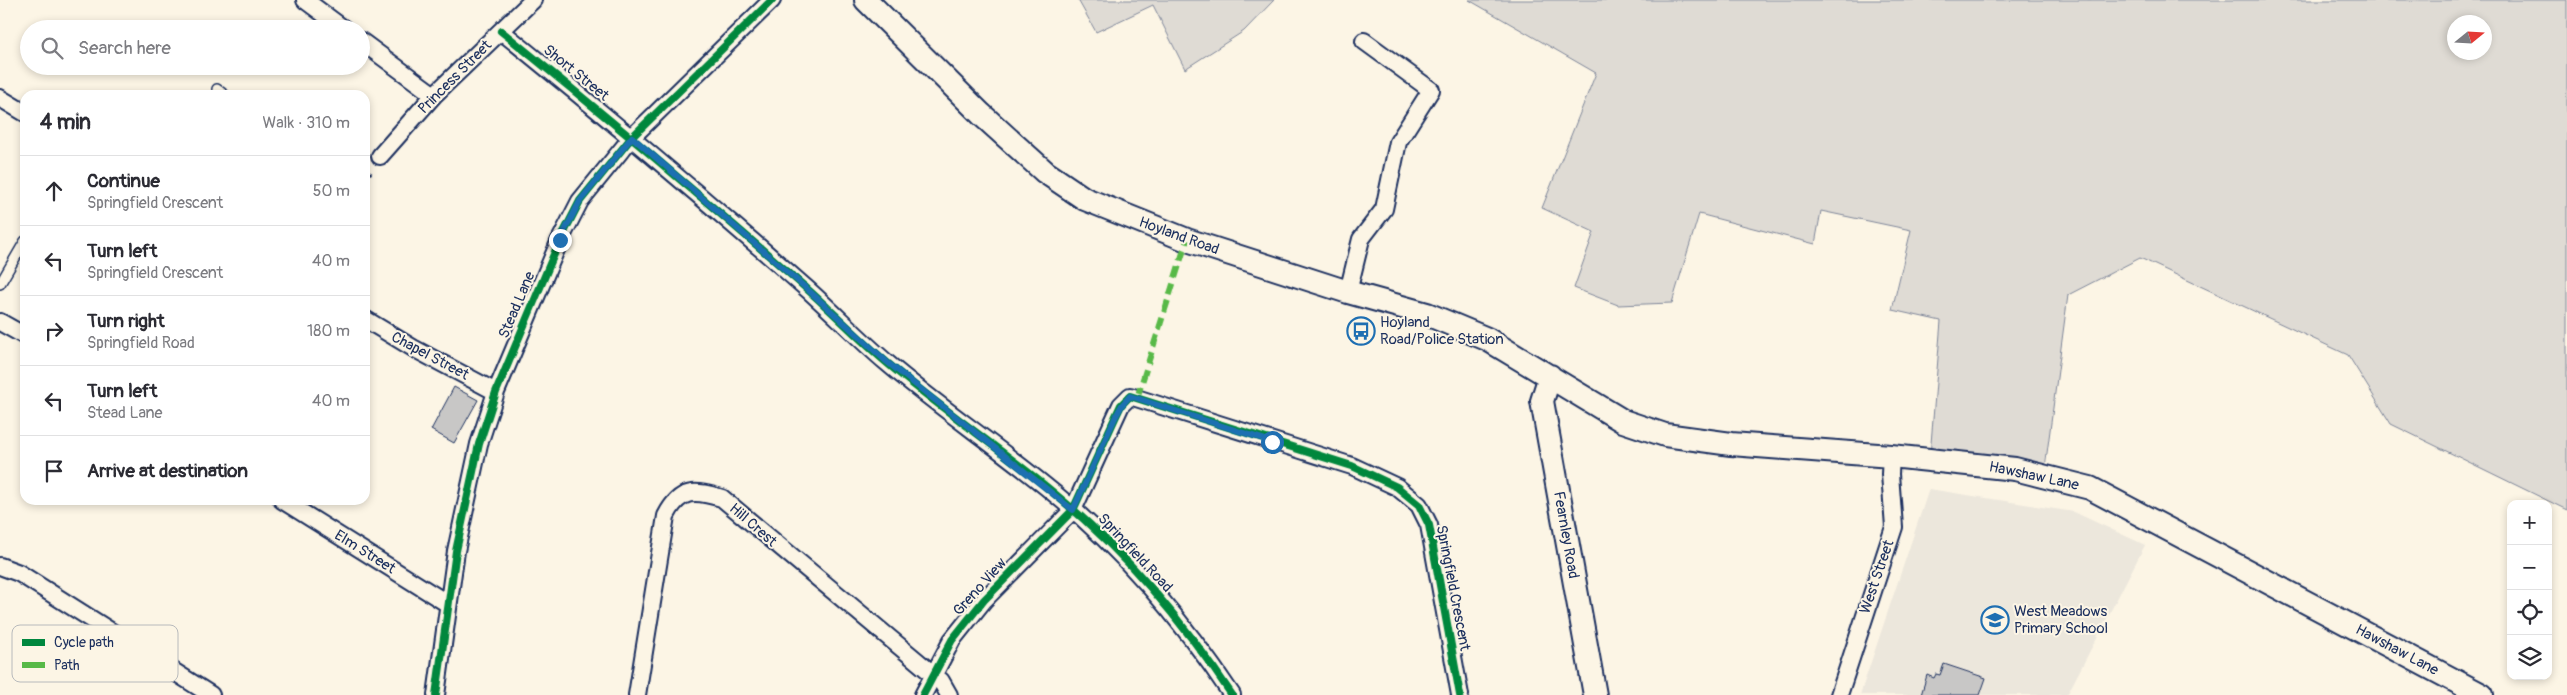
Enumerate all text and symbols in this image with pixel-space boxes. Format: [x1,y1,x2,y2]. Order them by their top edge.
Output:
north arrow [2447,15,2492,60]
search box [20,20,370,75]
icon: search [38,34,66,62]
street label: Princess Street [414,35,497,118]
text: Search here [78,36,171,60]
street label: Short Street [539,41,613,106]
text: 4 min [40,109,91,136]
text: Walk · 310 m [263,113,350,133]
text: Continue [87,169,160,193]
icon: ahead [40,177,68,205]
text: 50 m [313,181,350,201]
text: Springfield Crescent [87,193,223,213]
street label: Hoyland Road [1136,213,1222,259]
route end [549,229,572,252]
text: Turn left [87,239,157,263]
icon: left [40,247,68,275]
text: 40 m [312,251,350,271]
text: Springfield Crescent [87,263,223,283]
street label: Stead Lane [494,268,540,341]
text: Turn right [87,309,165,333]
place label: Hoyland Road/Police Station [1380,313,1504,349]
bus stop icon: Hoyland Road/Police Station [1346,316,1376,346]
icon: right [40,317,68,345]
text: 180 m [307,321,350,341]
street label: Chapel Street [388,328,473,385]
text: Springfield Road [87,333,195,353]
text: Turn left [87,379,157,403]
icon: left [40,387,68,415]
text: 40 m [312,391,350,411]
text: Stead Lane [87,403,162,423]
route start [1261,431,1284,454]
icon: arrive [40,457,68,485]
street label: Hawshaw Lane [1987,457,2081,495]
text: Arrive at destination [87,459,248,483]
street label: Fearnley Road [1549,490,1583,580]
street label: Hill Crest [725,499,781,551]
map controls [2507,500,2552,680]
button: + [2507,500,2552,545]
street label: Springfield Road [1094,510,1176,596]
street label: Springfield Crescent [1432,524,1475,653]
street label: Elm Street [331,526,400,579]
street label: West Street [1856,537,1899,616]
button: − [2507,545,2552,590]
street label: Greno View [949,554,1011,620]
button: locate [2507,590,2552,635]
place label: West Meadows Primary School [2014,602,2108,638]
school or university icon: West Meadows Primary School [1980,605,2010,635]
street label: Hawshaw Lane [2352,620,2442,680]
legend [12,625,178,682]
text: Cycle path [54,634,114,651]
button: layers [2507,635,2552,680]
text: Path [54,657,79,674]

